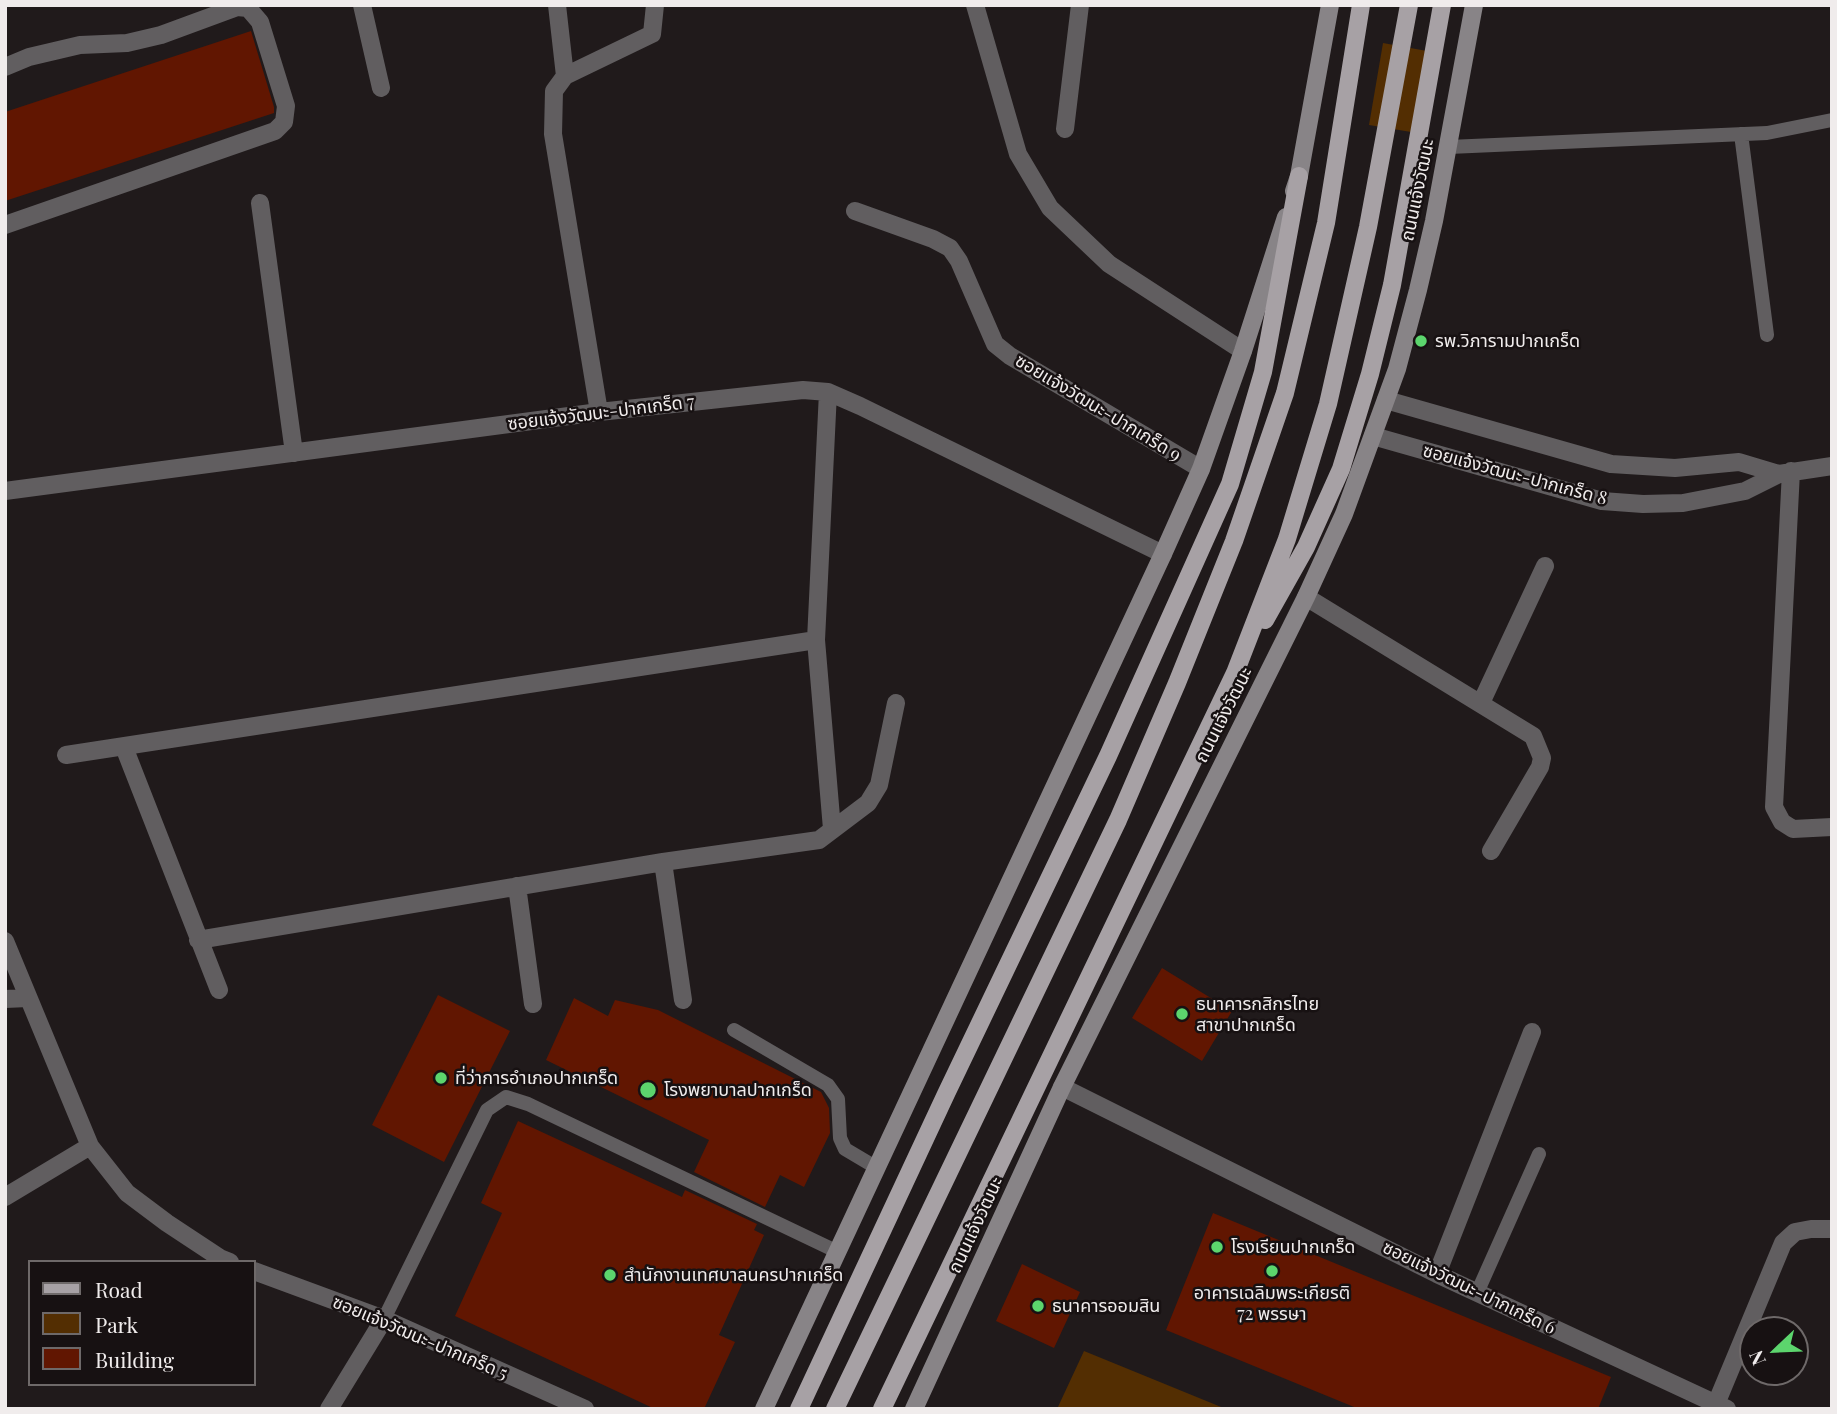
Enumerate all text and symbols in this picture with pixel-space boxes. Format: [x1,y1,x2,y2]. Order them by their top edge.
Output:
street label: ถนนแจ้งวัฒนะ [1397,137,1439,243]
place label: รพ.วิภารามปากเกร็ด [1435,330,1580,352]
marker: รพ.วิภารามปากเกร็ด [1413,333,1429,349]
street label: ซอยแจ้งวัฒนะ-ปากเกร็ด 9 [1011,350,1185,466]
street label: ซอยแจ้งวัฒนะ-ปากเกร็ด 7 [506,391,696,435]
street label: ซอยแจ้งวัฒนะ-ปากเกร็ด 8 [1420,440,1610,510]
street label: ถนนแจ้งวัฒนะ [1191,664,1257,766]
place label: ธนาคารกสิกรไทย สาขาปากเกร็ด [1196,993,1319,1036]
marker: ธนาคารกสิกรไทย สาขาปากเกร็ด [1174,1006,1190,1022]
place label: ที่ว่าการอำเภอปากเกร็ด [455,1067,618,1089]
marker: ที่ว่าการอำเภอปากเกร็ด [433,1070,449,1086]
place label: โรงพยาบาลปากเกร็ด [664,1079,812,1101]
marker: โรงพยาบาลปากเกร็ด [638,1080,658,1100]
street label: ถนนแจ้งวัฒนะ [944,1173,1008,1277]
place label: โรงเรียนปากเกร็ด [1231,1236,1355,1258]
street label: ซอยแจ้งวัฒนะ-ปากเกร็ด 6 [1379,1237,1559,1339]
marker: โรงเรียนปากเกร็ด [1209,1239,1225,1255]
legend [28,1260,256,1386]
marker: อาคารเฉลิมพระเกียรติ 72 พรรษา [1264,1263,1280,1279]
place label: สำนักงานเทศบาลนครปากเกร็ด [624,1264,843,1286]
marker: สำนักงานเทศบาลนครปากเกร็ด [602,1267,618,1283]
text: Road [95,1275,143,1303]
place label: อาคารเฉลิมพระเกียรติ 72 พรรษา [1194,1282,1350,1324]
street label: ซอยแจ้งวัฒนะ-ปากเกร็ด 5 [329,1291,511,1385]
place label: ธนาคารออมสิน [1052,1295,1160,1317]
marker: ธนาคารออมสิน [1030,1298,1046,1314]
text: Park [95,1310,138,1338]
north arrow [1739,1316,1809,1386]
text: Building [95,1345,174,1373]
text: N [1742,1347,1771,1370]

